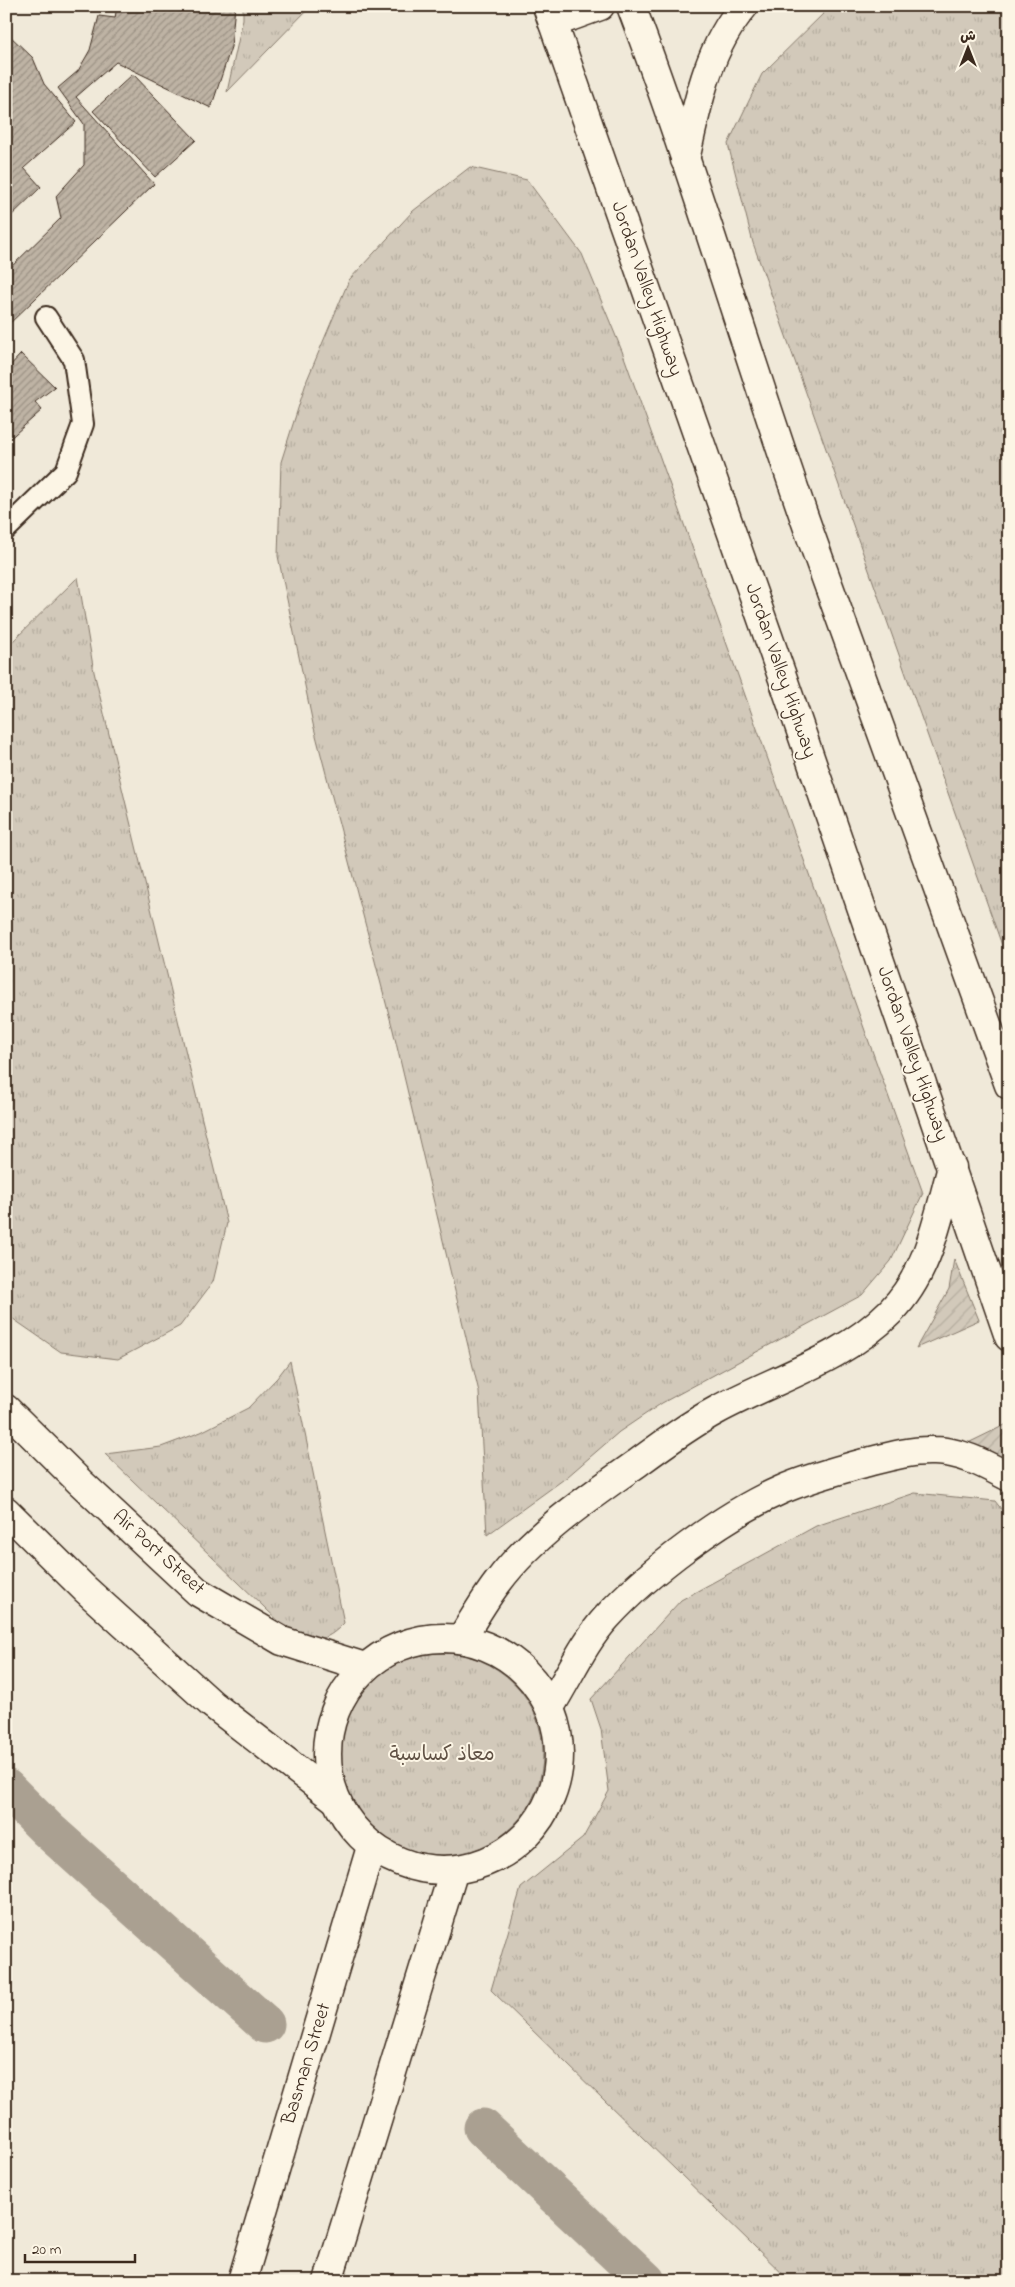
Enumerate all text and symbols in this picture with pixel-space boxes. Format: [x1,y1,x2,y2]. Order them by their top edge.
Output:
north arrow [942,22,992,72]
text: ش [960,26,976,47]
street label: Jordan Valley Highway [602,198,690,381]
street label: Jordan Valley Highway [736,580,824,763]
street label: Jordan Valley Highway [868,963,956,1146]
street label: Air Port Street [105,1503,211,1603]
park label: معاذ كساسبة [389,1741,495,1770]
street label: Basman Street [274,1999,339,2129]
scale bar [25,2232,135,2264]
text: 20 m [32,2239,62,2261]

